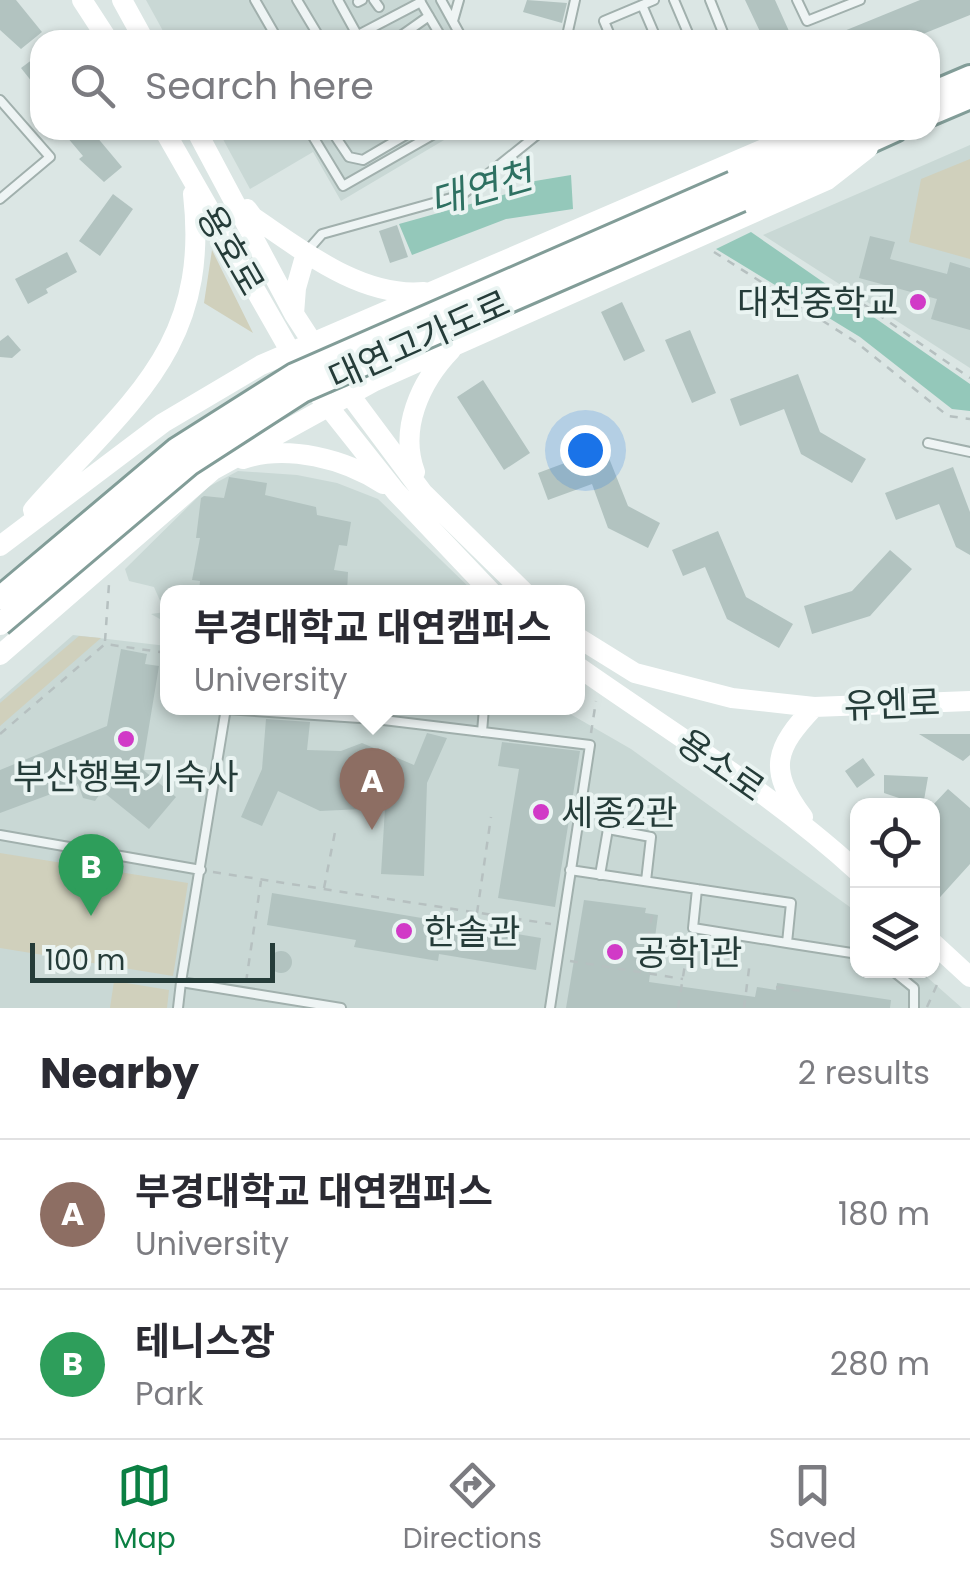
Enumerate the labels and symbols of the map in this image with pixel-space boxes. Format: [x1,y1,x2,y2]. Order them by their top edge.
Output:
water label: 대연천 [423,147,543,228]
street label: 용호로 [186,196,276,304]
street label: 대연고가도로 [321,278,517,402]
place label: 대천중학교 [737,278,898,327]
marker: 대천중학교 [907,291,929,313]
your location [560,425,611,476]
street label: 유엔로 [843,678,941,730]
street label: 용소로 [667,717,775,813]
marker: 부산행복기숙사 [115,728,137,750]
pin: A [340,748,404,830]
place label: 부산행복기숙사 [13,752,239,801]
place label: 세종2관 [561,788,678,837]
marker: 세종2관 [530,801,552,823]
pin: B [58,834,124,916]
place label: 한솔관 [424,907,521,956]
marker: 한솔관 [393,920,415,942]
place label: 공학1관 [635,928,743,977]
scale bar [30,938,275,983]
marker: 공학1관 [604,941,626,963]

